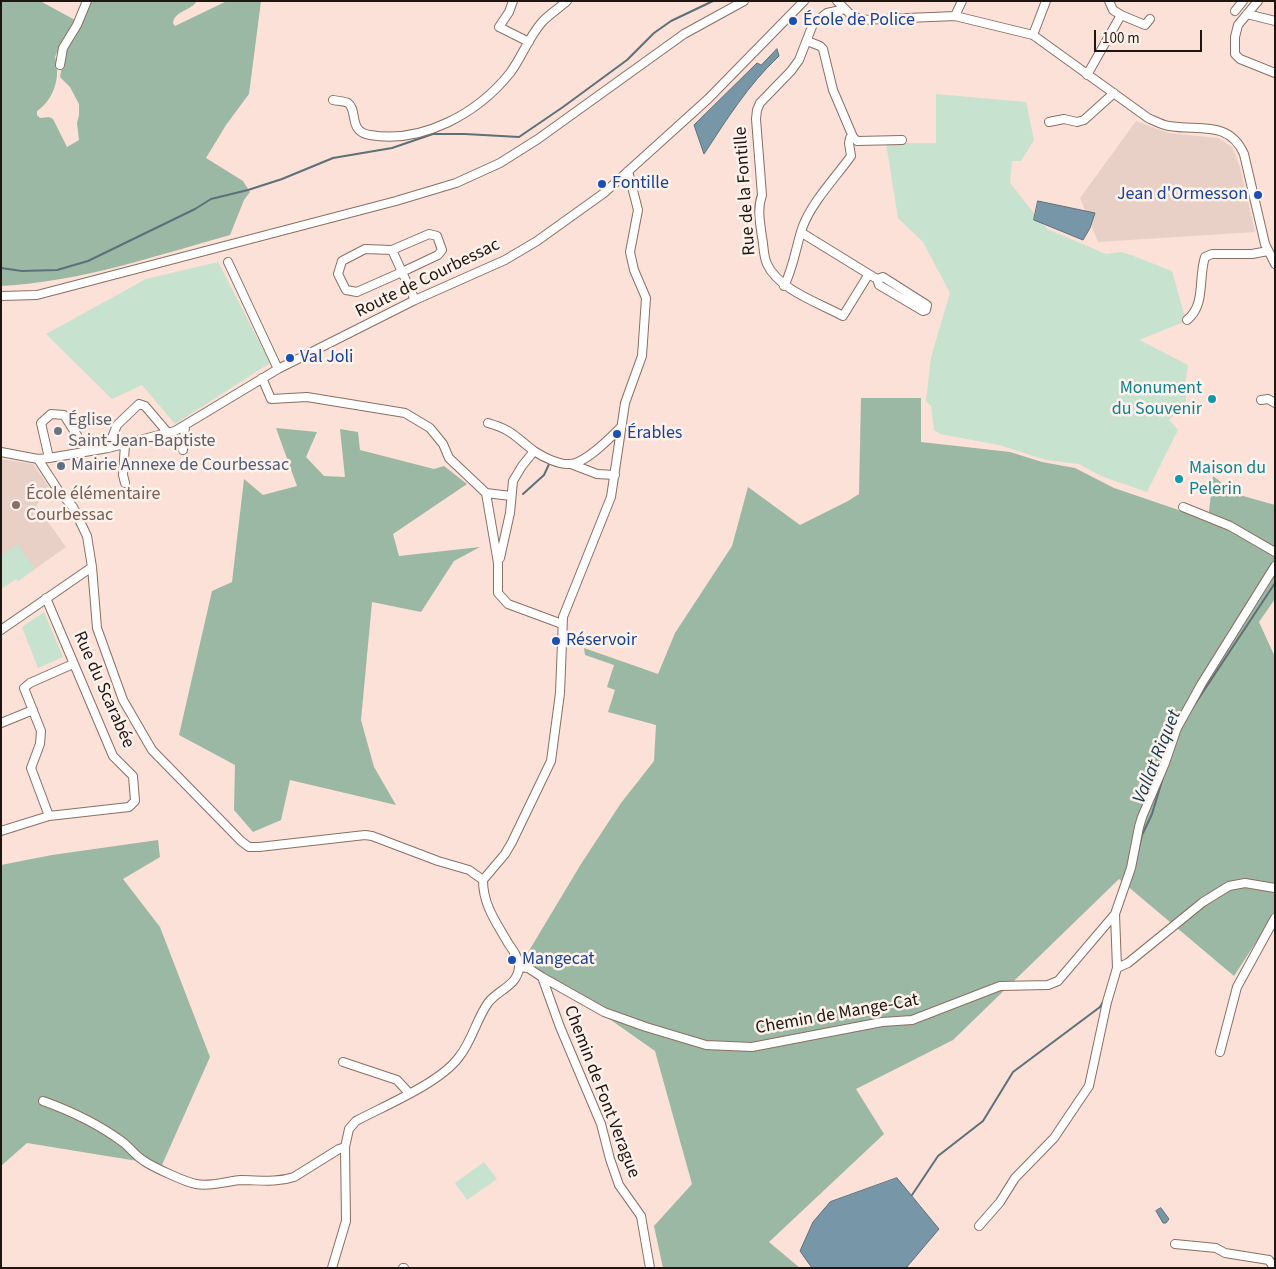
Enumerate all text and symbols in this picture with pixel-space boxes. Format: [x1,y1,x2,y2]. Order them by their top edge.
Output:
place label: École de Police [803,10,915,32]
marker: École de Police [787,15,799,27]
scale bar [1096,20,1204,52]
text: 100 m [1102,28,1140,49]
street label: Rue de la Fontille [731,126,761,256]
place label: Fontille [612,173,669,195]
marker: Fontille [596,178,608,190]
place label: Jean d'Ormesson [1117,184,1248,206]
marker: Jean d'Ormesson [1252,189,1264,201]
street label: Route de Courbessac [352,235,504,323]
place label: Val Joli [300,347,354,369]
marker: Val Joli [284,352,296,364]
place label: Monument du Souvenir [1112,378,1202,420]
marker: Monument du Souvenir [1206,393,1218,405]
place label: Église Saint-Jean-Baptiste [68,410,215,452]
place label: Érables [627,423,682,445]
marker: Église Saint-Jean-Baptiste [52,425,64,437]
marker: Érables [611,428,623,440]
place label: Mairie Annexe de Courbessac [71,455,289,477]
place label: Maison du Pelerin [1189,458,1266,500]
marker: Mairie Annexe de Courbessac [55,460,67,472]
marker: Maison du Pelerin [1173,473,1185,485]
place label: École élémentaire Courbessac [26,484,160,526]
marker: École élémentaire Courbessac [10,499,22,511]
street label: Rue du Scarabée [68,628,138,752]
place label: Réservoir [566,630,637,652]
marker: Réservoir [550,635,562,647]
water label: Vallat Riquet [1129,707,1187,807]
place label: Mangecat [522,949,595,971]
marker: Mangecat [506,954,518,966]
street label: Chemin de Mange-Cat [754,990,920,1040]
street label: Chemin de Font Verague [558,1003,644,1181]

